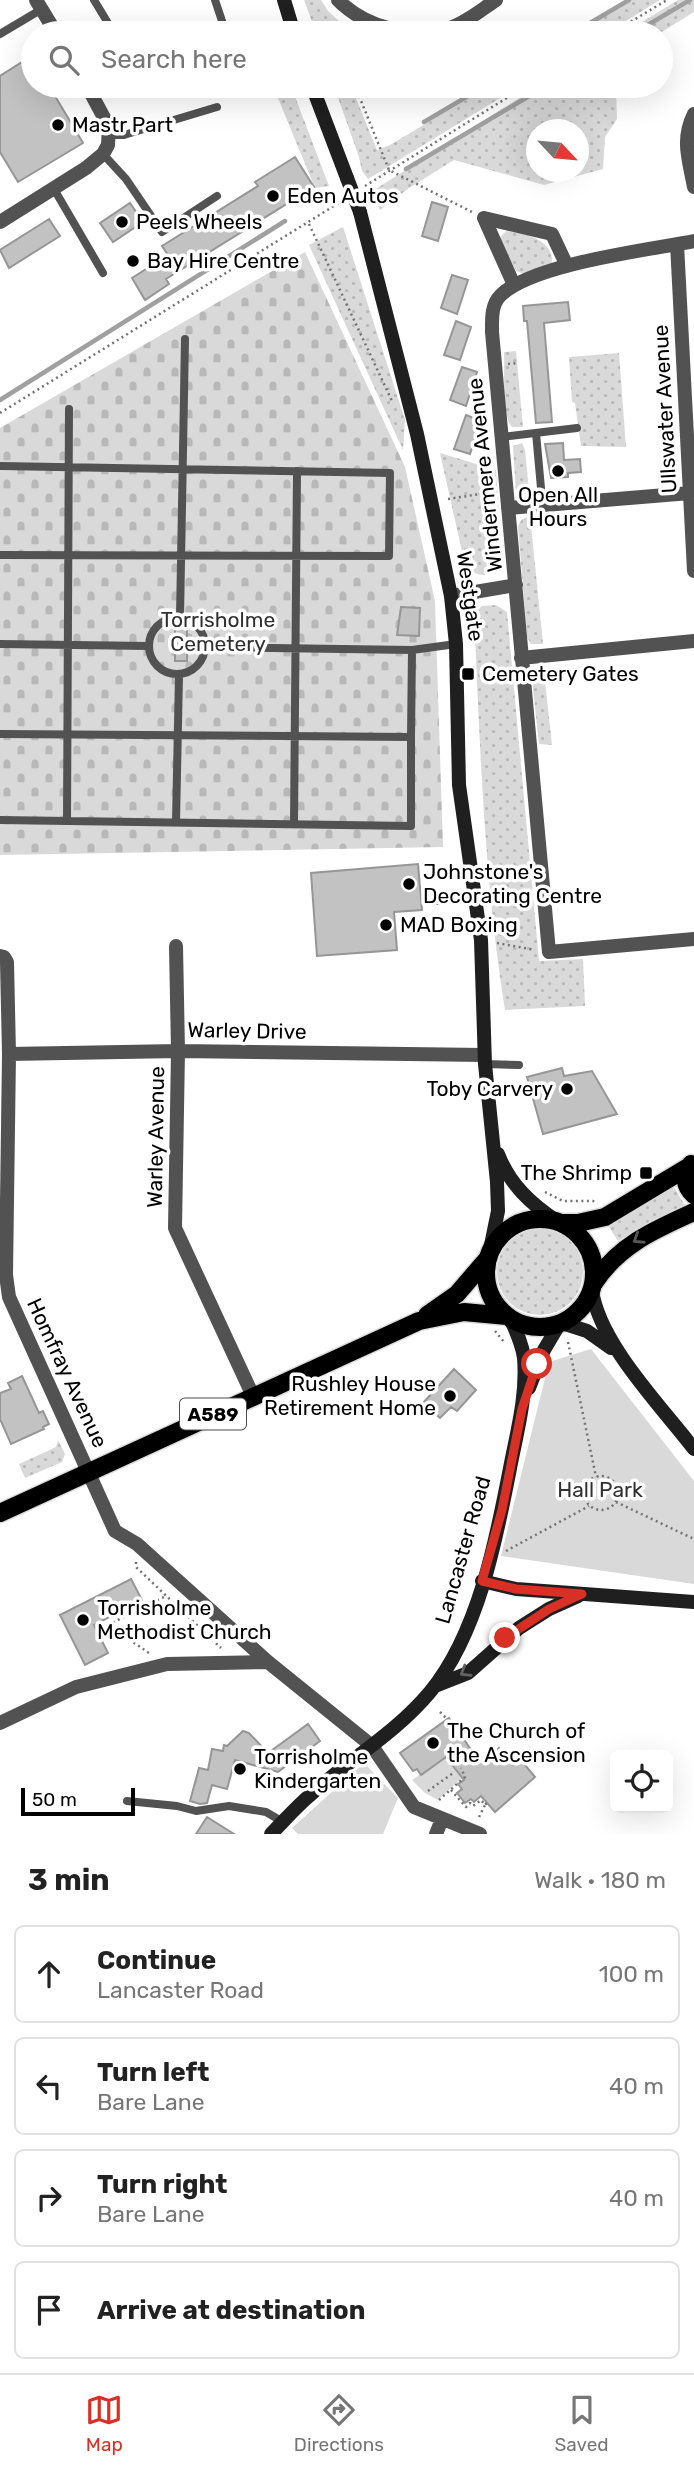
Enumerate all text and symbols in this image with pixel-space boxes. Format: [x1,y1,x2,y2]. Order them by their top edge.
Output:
search box [21,21,673,98]
icon: search [45,41,83,79]
text: Search here [101,44,247,75]
place label: Mastr Part [72,112,173,137]
marker: Mastr Part [50,117,66,133]
north arrow [526,119,589,182]
place label: Eden Autos [287,183,399,208]
marker: Eden Autos [265,188,281,204]
place label: Peels Wheels [136,209,262,234]
marker: Peels Wheels [114,214,130,230]
place label: Bay Hire Centre [147,248,299,273]
marker: Bay Hire Centre [125,253,141,269]
street label: Ullswater Avenue [648,324,681,494]
street label: Windermere Avenue [462,377,507,573]
marker: Open All Hours [550,463,566,479]
place label: Open All Hours [518,482,598,531]
street label: Westgate [452,549,489,643]
park label: Torrisholme Cemetery [161,607,275,656]
place label: Cemetery Gates [482,661,639,686]
marker: Cemetery Gates [460,666,476,682]
place label: Johnstone's Decorating Centre [423,859,602,908]
marker: Johnstone's Decorating Centre [401,876,417,892]
place label: MAD Boxing [400,912,518,937]
marker: MAD Boxing [378,917,394,933]
street label: Warley Drive [187,1017,307,1044]
street label: Warley Avenue [142,1066,169,1208]
place label: Toby Carvery [426,1076,553,1101]
marker: Toby Carvery [559,1081,575,1097]
place label: The Shrimp [520,1160,632,1185]
marker: The Shrimp [638,1165,654,1181]
one-way arrow [633,1231,646,1243]
street label: Homfray Avenue [22,1294,113,1451]
route start [521,1348,552,1379]
place label: Rushley House Retirement Home [264,1371,436,1420]
marker: Rushley House Retirement Home [442,1388,458,1404]
road number: A589 [180,1398,246,1430]
street label: Lancaster Road [429,1473,496,1627]
park label: Hall Park [557,1477,643,1502]
place label: Torrisholme Methodist Church [97,1595,272,1644]
marker: Torrisholme Methodist Church [75,1612,91,1628]
route end [489,1622,520,1653]
one-way arrow [460,1664,473,1677]
place label: The Church of the Ascension [447,1718,586,1767]
marker: The Church of the Ascension [425,1735,441,1751]
place label: Torrisholme Kindergarten [254,1744,381,1793]
map controls [610,1750,673,1813]
button: locate [610,1750,673,1813]
marker: Torrisholme Kindergarten [232,1761,248,1777]
scale bar [21,1785,135,1817]
text: 50 m [32,1788,77,1811]
text: 3 min [28,1862,110,1898]
text: Walk · 180 m [534,1866,666,1894]
text: Continue [97,1945,216,1976]
icon: ahead [30,1955,68,1993]
text: 100 m [599,1960,664,1988]
text: Lancaster Road [97,1976,264,2004]
text: Turn left [97,2057,209,2088]
icon: left [30,2067,68,2105]
text: 40 m [609,2072,664,2100]
text: Bare Lane [97,2088,205,2116]
text: Turn right [97,2169,227,2200]
icon: right [30,2179,68,2217]
text: 40 m [609,2184,664,2212]
text: Bare Lane [97,2200,205,2228]
icon: arrive [30,2291,68,2329]
text: Arrive at destination [97,2295,365,2326]
tab: Map [85,2391,123,2456]
tab: Directions [294,2391,384,2456]
tab: Saved [554,2391,609,2456]

